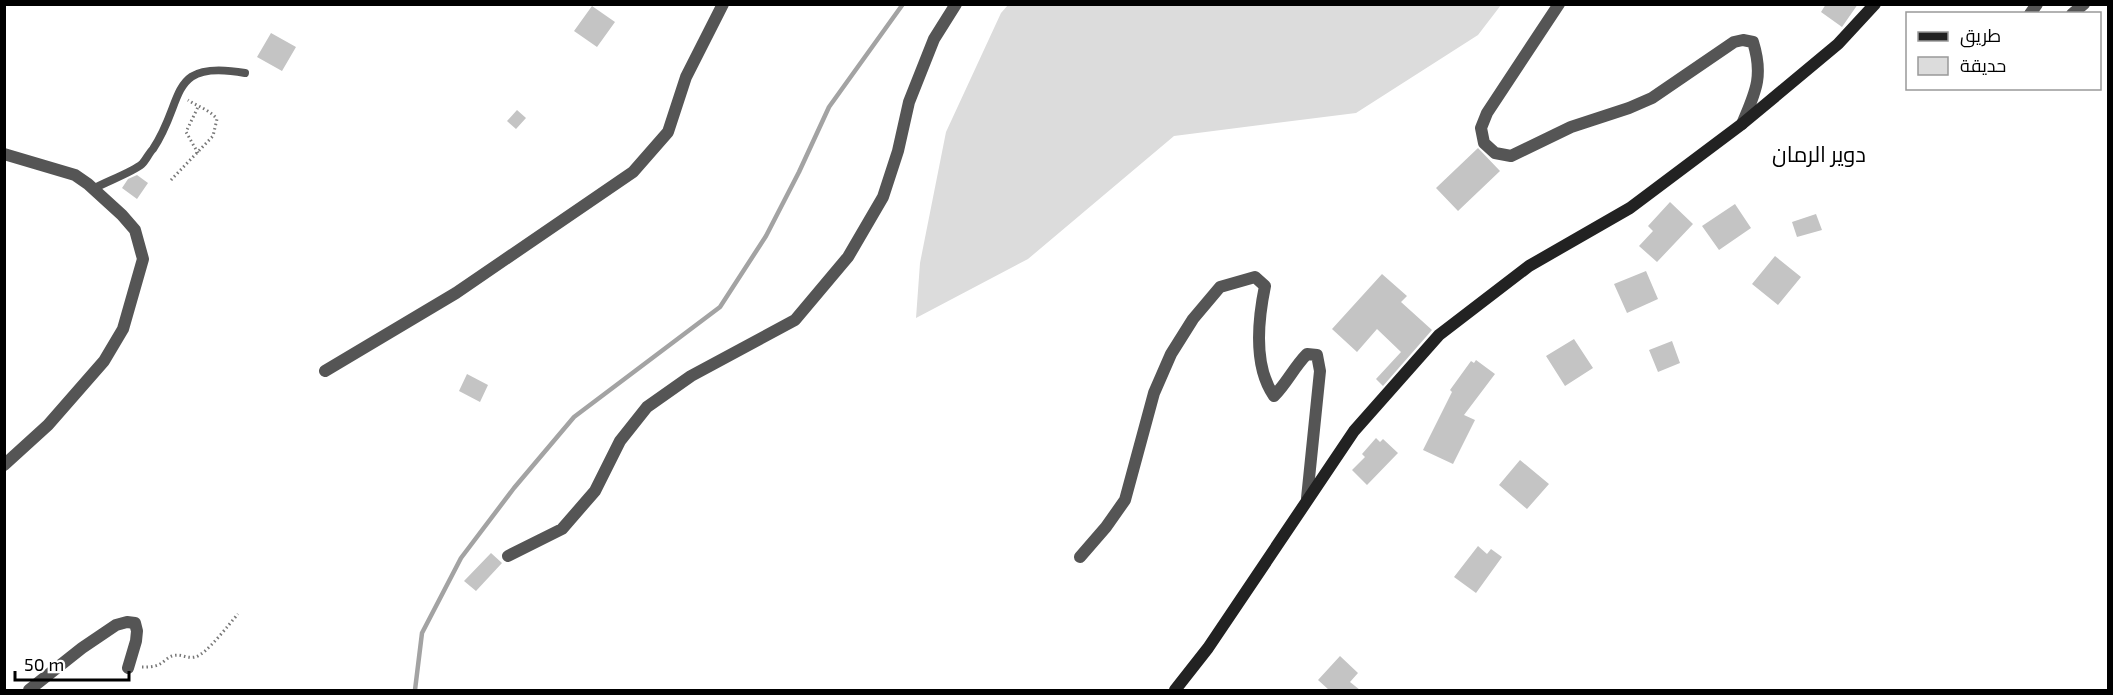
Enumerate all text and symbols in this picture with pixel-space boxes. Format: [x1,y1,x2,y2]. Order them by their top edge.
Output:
legend [1906,12,2101,90]
text: طريق [1960,24,2001,48]
text: حديقة [1960,54,2006,76]
district label: دوير الرمان [1772,140,1866,167]
scale bar [15,644,129,682]
text: 50 m [24,653,64,675]

